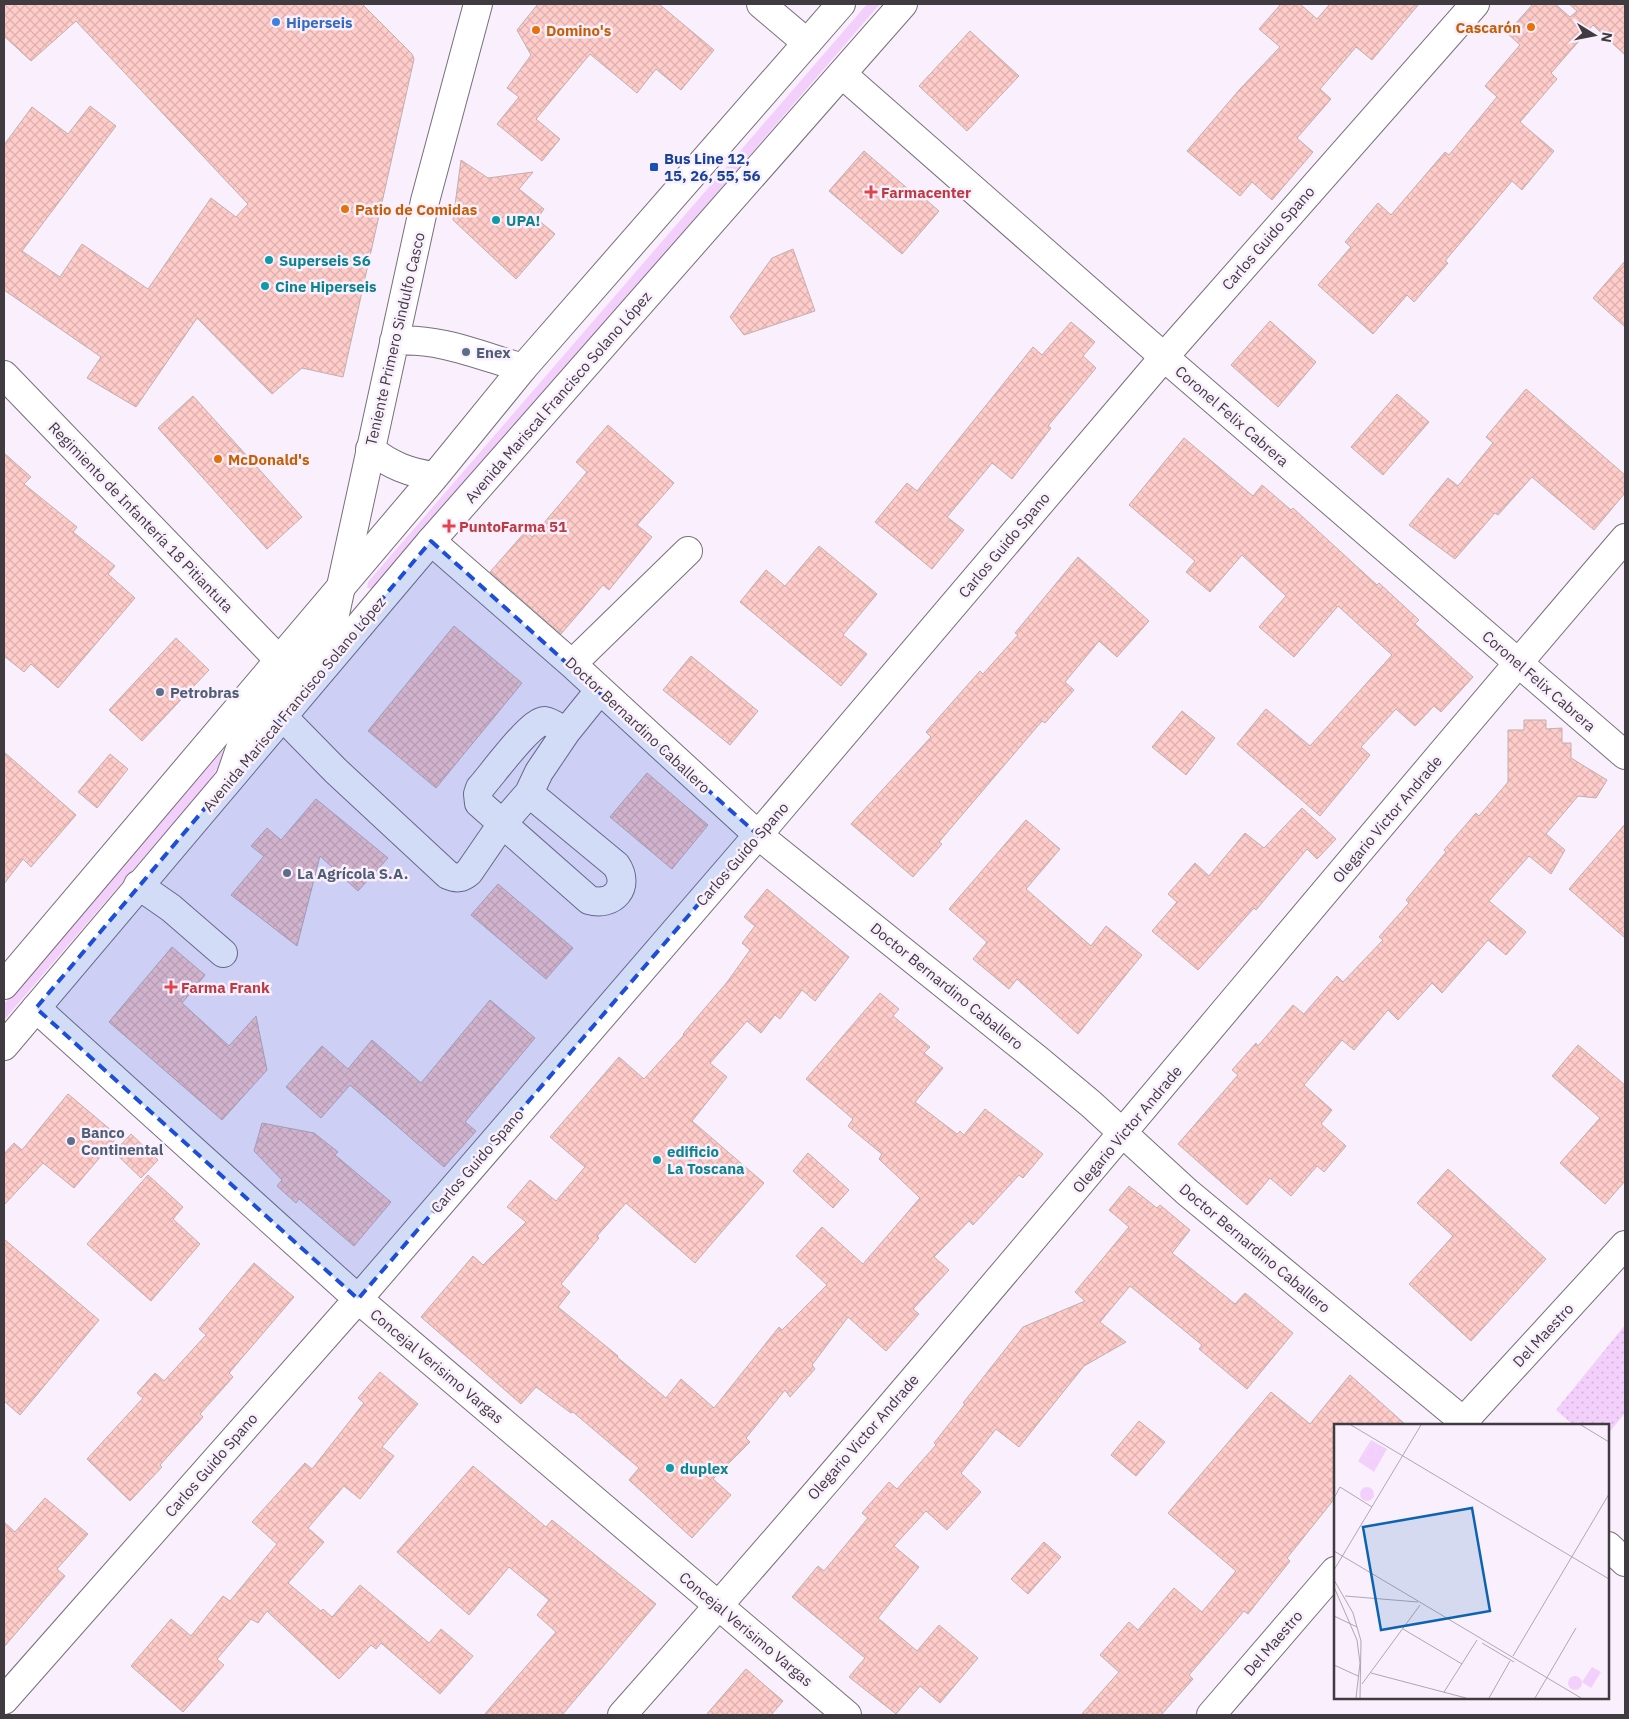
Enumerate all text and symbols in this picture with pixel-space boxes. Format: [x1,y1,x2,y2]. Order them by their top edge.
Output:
north arrow [1569,10,1619,60]
place label: Hiperseis [286,13,353,32]
marker: Hiperseis [270,16,282,28]
place label: Cascarón [1455,18,1521,37]
place label: Domino's [546,21,612,40]
marker: Cascarón [1525,21,1537,33]
marker: Domino's [530,24,542,36]
text: N [1597,31,1617,44]
place label: Bus Line 12, 15, 26, 55, 56 [664,149,761,185]
marker: Bus Line 12, 15, 26, 55, 56 [648,161,660,173]
street label: Carlos Guido Spano [1218,182,1318,294]
place label: Farmacenter [881,183,971,202]
marker: Farmacenter [865,186,877,198]
place label: Patio de Comidas [355,200,478,219]
marker: Patio de Comidas [339,203,351,215]
place label: UPA! [506,211,540,230]
marker: UPA! [490,214,502,226]
street label: Teniente Primero Sindulfo Casco [361,231,429,447]
place label: Superseis S6 [279,251,371,270]
marker: Superseis S6 [263,254,275,266]
place label: Cine Hiperseis [275,277,377,296]
marker: Cine Hiperseis [259,280,271,292]
street label: Avenida Mariscal Francisco Solano López [461,287,655,507]
place label: Enex [476,343,511,362]
marker: Enex [460,346,472,358]
street label: Coronel Felix Cabrera [1171,361,1293,471]
street label: Regimiento de Infantería 18 Pitiantuta [45,418,237,616]
place label: McDonald's [228,450,310,469]
marker: McDonald's [212,453,224,465]
street label: Carlos Guido Spano [954,488,1054,602]
place label: PuntoFarma 51 [459,517,567,536]
marker: PuntoFarma 51 [443,520,455,532]
street label: Avenida Mariscal Francisco Solano López [198,593,390,815]
street label: Coronel Felix Cabrera [1478,626,1600,736]
street label: Doctor Bernardino Caballero [562,653,714,797]
place label: Petrobras [170,683,240,702]
marker: Petrobras [154,686,166,698]
street label: Olegario Victor Andrade [1328,751,1446,887]
street label: Carlos Guido Spano [692,798,792,910]
place label: La Agrícola S.A. [297,864,408,883]
marker: La Agrícola S.A. [281,867,293,879]
street label: Doctor Bernardino Caballero [867,918,1027,1054]
place label: Farma Frank [181,978,270,997]
marker: Farma Frank [165,981,177,993]
street label: Olegario Victor Andrade [1068,1061,1186,1197]
street label: Carlos Guido Spano [427,1105,527,1217]
place label: Banco Continental [81,1123,164,1159]
marker: Banco Continental [65,1135,77,1147]
place label: edificio La Toscana [667,1142,745,1178]
marker: edificio La Toscana [651,1154,663,1166]
street label: Doctor Bernardino Caballero [1176,1179,1334,1317]
street label: Del Maestro [1509,1299,1577,1371]
street label: Concejal Verisimo Vargas [366,1305,508,1427]
street label: Olegario Victor Andrade [803,1370,923,1504]
street label: Carlos Guido Spano [161,1409,261,1521]
inset map [1334,1424,1609,1699]
place label: duplex [680,1459,729,1478]
marker: duplex [664,1462,676,1474]
street label: Concejal Verisimo Vargas [675,1568,817,1690]
street label: Del Maestro [1239,1606,1307,1680]

